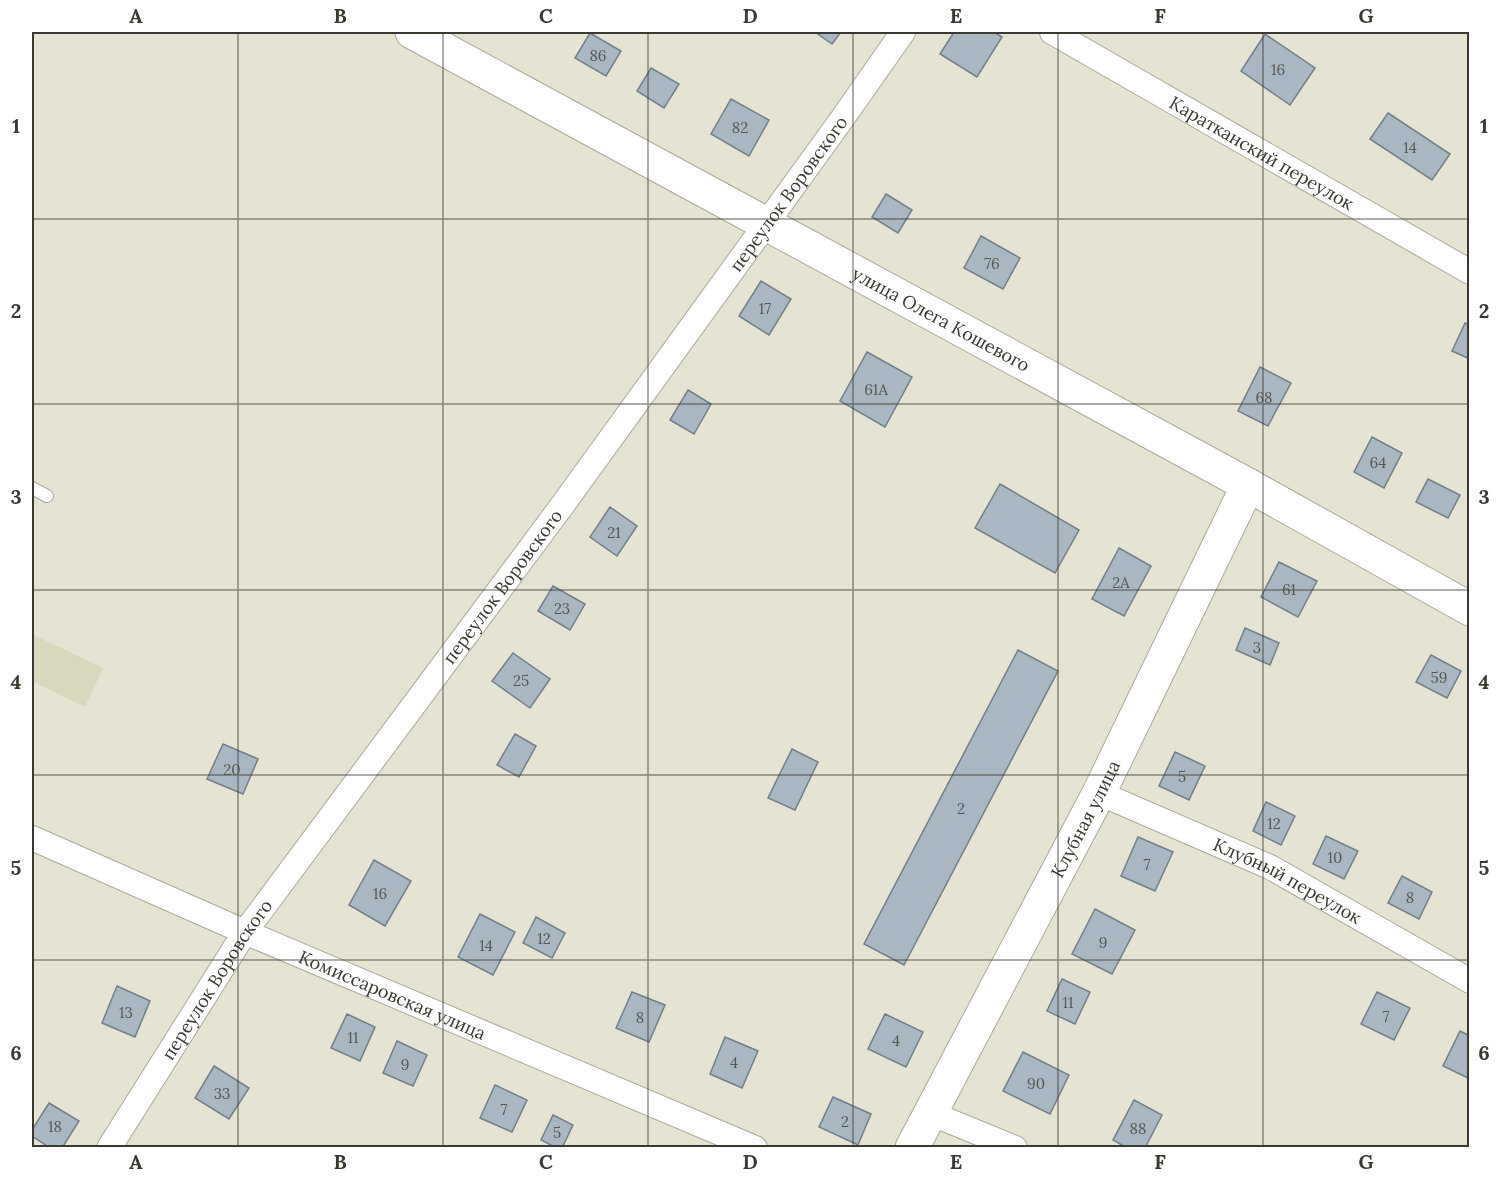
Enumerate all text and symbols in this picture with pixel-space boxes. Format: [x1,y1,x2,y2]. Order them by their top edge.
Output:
text: A [129,3,143,28]
text: B [333,3,347,28]
text: C [539,3,553,28]
text: D [742,3,758,28]
text: E [950,3,962,28]
text: F [1154,3,1166,28]
text: G [1358,3,1374,28]
house number: 86 [589,46,607,65]
house number: 16 [1271,60,1285,79]
street label: Каратканский переулок [1166,91,1358,215]
street label: переулок Воровского [724,111,852,276]
text: 1 [12,113,20,138]
text: 1 [1480,113,1488,138]
house number: 82 [732,118,748,137]
house number: 14 [1403,138,1417,157]
house number: 76 [984,254,1000,273]
street label: улица Олега Кошевого [848,261,1034,376]
text: 2 [11,298,21,323]
text: 2 [1479,298,1489,323]
house number: 17 [759,299,771,318]
house number: 61А [864,380,888,399]
house number: 68 [1255,388,1273,407]
house number: 64 [1370,453,1386,472]
text: 3 [10,484,22,509]
text: 3 [1478,484,1490,509]
street label: переулок Воровского [437,505,567,668]
house number: 21 [607,523,621,542]
house number: 2А [1112,573,1130,592]
house number: 61 [1282,580,1296,599]
house number: 23 [554,599,570,618]
house number: 3 [1253,638,1261,657]
house number: 59 [1431,668,1447,687]
text: 4 [11,669,22,694]
text: 4 [1479,669,1490,694]
house number: 25 [513,671,529,690]
street label: Клубная улица [1045,756,1125,881]
house number: 20 [223,760,241,779]
house number: 5 [1178,767,1186,786]
house number: 2 [957,799,965,818]
house number: 12 [1267,814,1281,833]
street label: Клубный переулок [1210,832,1366,929]
house number: 10 [1328,848,1342,867]
text: 5 [11,855,22,880]
house number: 7 [1144,855,1151,874]
text: 5 [1479,855,1490,880]
house number: 16 [373,884,387,903]
house number: 8 [1406,888,1414,907]
street label: переулок Воровского [156,894,277,1064]
house number: 12 [537,929,551,948]
house number: 9 [1099,933,1107,952]
house number: 14 [479,936,493,955]
street label: Комиссаровская улица [295,945,490,1044]
house number: 11 [1063,993,1073,1012]
house number: 13 [119,1003,133,1022]
house number: 7 [1383,1007,1390,1026]
house number: 8 [636,1008,644,1027]
house number: 11 [348,1028,358,1047]
house number: 4 [892,1031,900,1050]
text: 6 [10,1040,22,1065]
text: 6 [1478,1040,1490,1065]
house number: 4 [730,1053,738,1072]
house number: 9 [401,1055,409,1074]
house number: 90 [1027,1074,1045,1093]
house number: 33 [214,1084,230,1103]
house number: 7 [501,1100,508,1119]
house number: 2 [841,1112,849,1131]
house number: 18 [48,1117,62,1136]
house number: 88 [1130,1119,1146,1138]
house number: 5 [553,1123,561,1142]
text: A [129,1149,143,1174]
text: B [333,1149,347,1174]
text: C [539,1149,553,1174]
text: D [742,1149,758,1174]
text: E [950,1149,962,1174]
text: F [1154,1149,1166,1174]
text: G [1358,1149,1374,1174]

